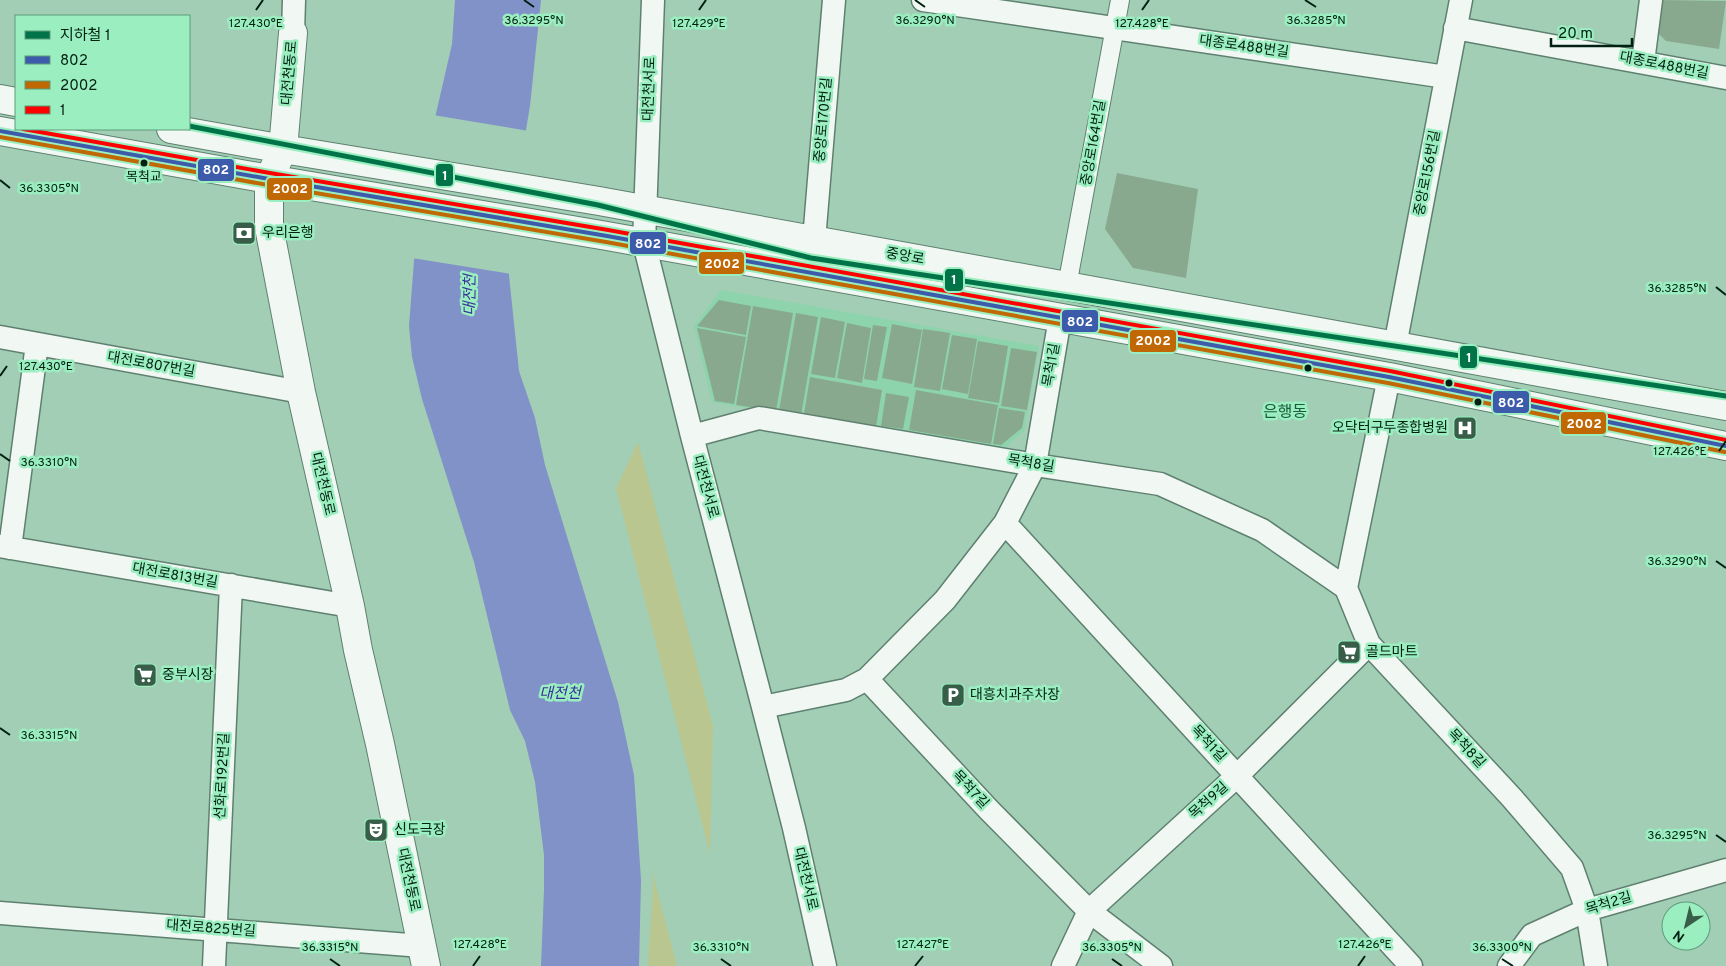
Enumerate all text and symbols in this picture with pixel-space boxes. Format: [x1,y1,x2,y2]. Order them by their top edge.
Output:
text: 36.3295°N [504,13,564,29]
text: 36.3290°N [895,13,955,29]
text: 36.3285°N [1286,13,1346,29]
legend [15,15,190,130]
scale bar [1551,15,1632,47]
text: 127.430°E [229,16,283,32]
text: 127.429°E [672,16,726,32]
text: 127.428°E [1115,16,1169,32]
text: 20 m [1558,25,1593,44]
text: 지하철 1 [60,27,111,46]
street label: 대종로488번길 [1198,32,1290,62]
street label: 대전천동로 [278,40,301,106]
street label: 대종로488번길 [1618,49,1710,83]
text: 802 [60,52,88,71]
street label: 대전천서로 [639,56,660,121]
text: 2002 [60,77,98,96]
street label: 중앙로170번길 [812,77,836,163]
street label: 중앙로164번길 [1078,99,1110,187]
text: 1 [60,102,66,121]
street label: 중앙로156번길 [1411,129,1445,217]
marker: 목척교 [139,158,149,168]
line badge: 802 [197,158,235,182]
text: 802 [203,162,229,179]
line badge: 1 [435,163,454,187]
text: 1 [442,168,448,185]
place label: 목척교 [126,169,162,186]
line badge: 2002 [266,177,313,201]
text: 36.3305°N [19,181,79,197]
text: 2002 [272,181,308,198]
bank icon: 우리은행 [231,220,257,246]
place label: 우리은행 [262,225,314,242]
line badge: 802 [629,231,667,255]
text: 802 [635,236,661,253]
street label: 중앙로 [884,245,926,269]
line badge: 2002 [698,251,745,275]
text: 2002 [704,256,740,273]
line badge: 1 [944,268,964,292]
water label: 대전천 [461,272,481,316]
text: 1 [951,272,957,289]
text: 36.3285°N [1647,281,1707,297]
line badge: 802 [1061,309,1099,333]
text: 802 [1067,314,1093,331]
line badge: 2002 [1129,329,1177,353]
text: 2002 [1135,333,1171,350]
street label: 목척1길 [1039,342,1064,388]
line badge: 1 [1459,345,1478,369]
street label: 대전로807번길 [106,349,196,381]
text: 1 [1466,350,1472,367]
text: 127.430°E [19,359,73,375]
unlabelled marker [1303,363,1313,373]
unlabelled marker [1444,378,1454,388]
line badge: 802 [1492,390,1530,414]
text: 802 [1498,395,1524,412]
unlabelled marker [1473,397,1483,407]
district label: 은행동 [1263,403,1307,423]
line badge: 2002 [1560,411,1607,435]
hospital icon: 오닥터구두종합병원 [1452,415,1478,441]
text: 2002 [1566,416,1602,433]
place label: 오닥터구두종합병원 [1332,420,1448,437]
text: 127.426°E [1653,444,1707,460]
street label: 대전천동로 [306,450,339,517]
street label: 목척8길 [1006,451,1056,476]
street label: 대전천서로 [688,453,723,520]
text: 36.3310°N [20,455,78,471]
text: 36.3290°N [1647,554,1707,570]
street label: 대전로813번길 [131,560,219,592]
supermarket icon: 골드마트 [1336,639,1362,665]
place label: 골드마트 [1366,644,1418,661]
supermarket icon: 중부시장 [132,662,158,688]
place label: 중부시장 [162,667,214,684]
parking icon: 대흥치과주차장 [940,682,966,708]
water label: 대전천 [539,685,583,704]
place label: 대흥치과주차장 [970,687,1060,704]
street label: 목척1길 [1187,721,1230,766]
street label: 목척8길 [1444,725,1489,772]
text: 36.3315°N [21,728,77,744]
street label: 선화로192번길 [212,732,234,820]
street label: 목척7길 [948,767,993,813]
street label: 목척9길 [1185,778,1232,823]
theatre icon: 신도극장 [363,817,389,843]
place label: 신도극장 [394,822,446,839]
text: 36.3295°N [1647,828,1707,844]
street label: 대전천서로 [789,845,822,912]
street label: 대전천동로 [393,847,424,913]
street label: 목척2길 [1584,888,1634,919]
north arrow [1661,901,1711,951]
street label: 대전로825번길 [166,917,256,941]
text: N [1670,926,1688,945]
text: 127.428°E [453,937,507,953]
text: 127.427°E [897,937,949,953]
text: 127.426°E [1338,937,1392,953]
text: 36.3315°N [302,940,358,956]
text: 36.3310°N [692,940,750,956]
text: 36.3305°N [1082,940,1142,956]
text: 36.3300°N [1472,940,1532,956]

